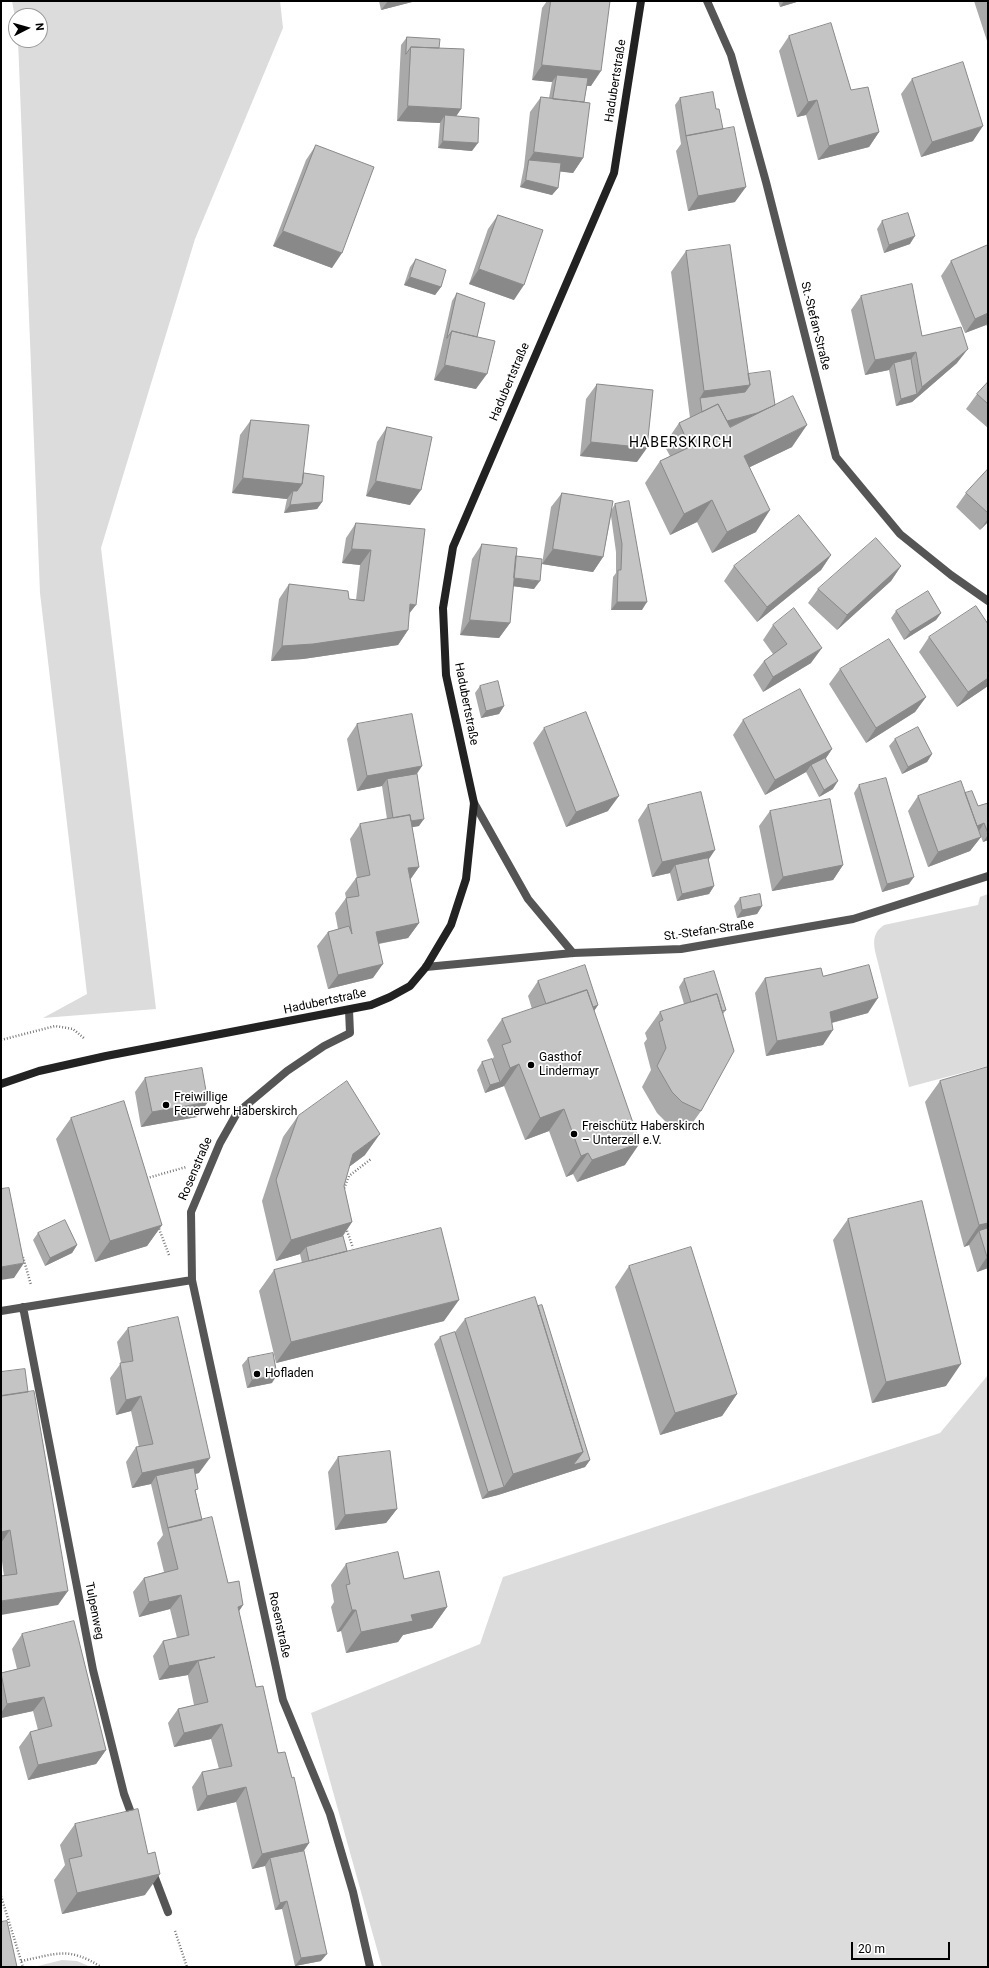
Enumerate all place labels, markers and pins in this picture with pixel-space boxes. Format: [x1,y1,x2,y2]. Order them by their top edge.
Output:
place label: Gasthof Lindermayr [539,1051,599,1079]
marker: Gasthof Lindermayr [526,1060,536,1070]
place label: Freiwillige Feuerwehr Haberskirch [174,1091,297,1119]
marker: Freiwillige Feuerwehr Haberskirch [161,1100,171,1110]
place label: Freischütz Haberskirch – Unterzell e.V. [582,1120,705,1148]
marker: Freischütz Haberskirch – Unterzell e.V. [569,1129,579,1139]
place label: Hofladen [265,1367,314,1381]
marker: Hofladen [252,1369,262,1379]

